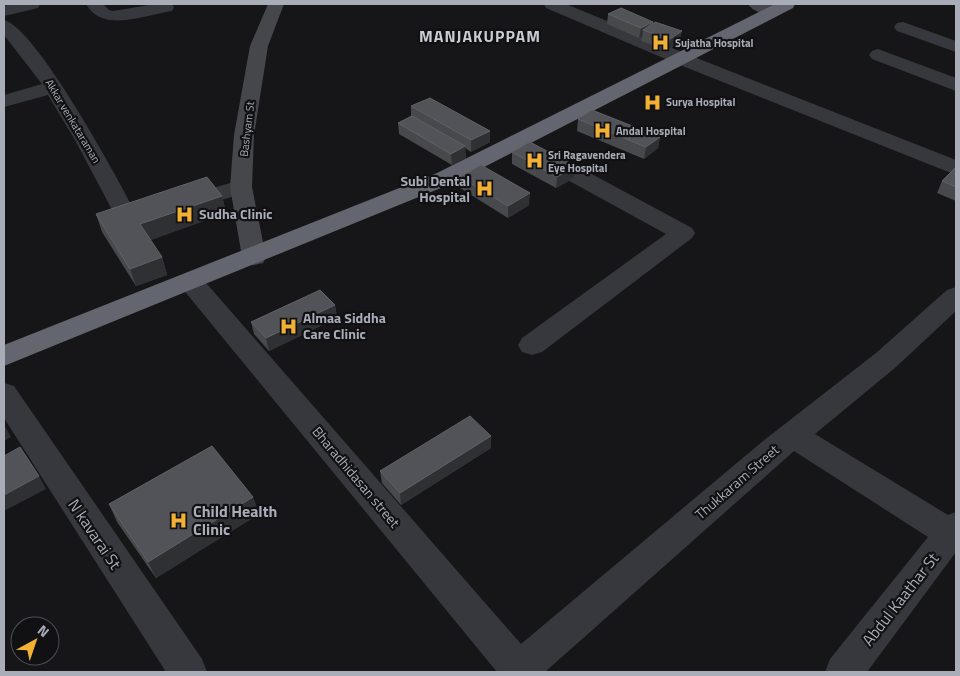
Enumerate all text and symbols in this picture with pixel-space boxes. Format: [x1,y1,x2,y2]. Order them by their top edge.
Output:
district label: MANJAKUPPAM [419,24,541,48]
hospital icon: Sujatha Hospital [651,33,671,53]
place label: Sujatha Hospital [675,35,754,51]
street label: Akkar venkataraman [42,76,104,166]
hospital icon: Surya Hospital [642,92,662,112]
place label: Surya Hospital [666,94,735,110]
street label: Bashyam St [236,100,258,157]
hospital icon: Andal Hospital [592,121,612,141]
place label: Andal Hospital [616,123,686,139]
place label: Sri Ragavendera Eye Hospital [548,147,626,176]
hospital icon: Sri Ragavendera Eye Hospital [524,151,544,171]
place label: Subi Dental Hospital [400,170,470,207]
hospital icon: Subi Dental Hospital [474,179,494,199]
place label: Sudha Clinic [199,203,273,224]
hospital icon: Sudha Clinic [175,204,195,224]
place label: Almaa Siddha Care Clinic [303,307,386,344]
hospital icon: Almaa Siddha Care Clinic [279,316,299,336]
street label: Bharadhidasan street [308,421,405,532]
street label: Thukkaram Street [690,439,783,524]
street label: N kavarai St [63,494,128,574]
place label: Child Health Clinic [193,499,277,541]
hospital icon: Child Health Clinic [169,510,189,530]
street label: Abdul Kaathar St [856,547,944,651]
north arrow [10,616,60,666]
text: N [33,619,54,642]

